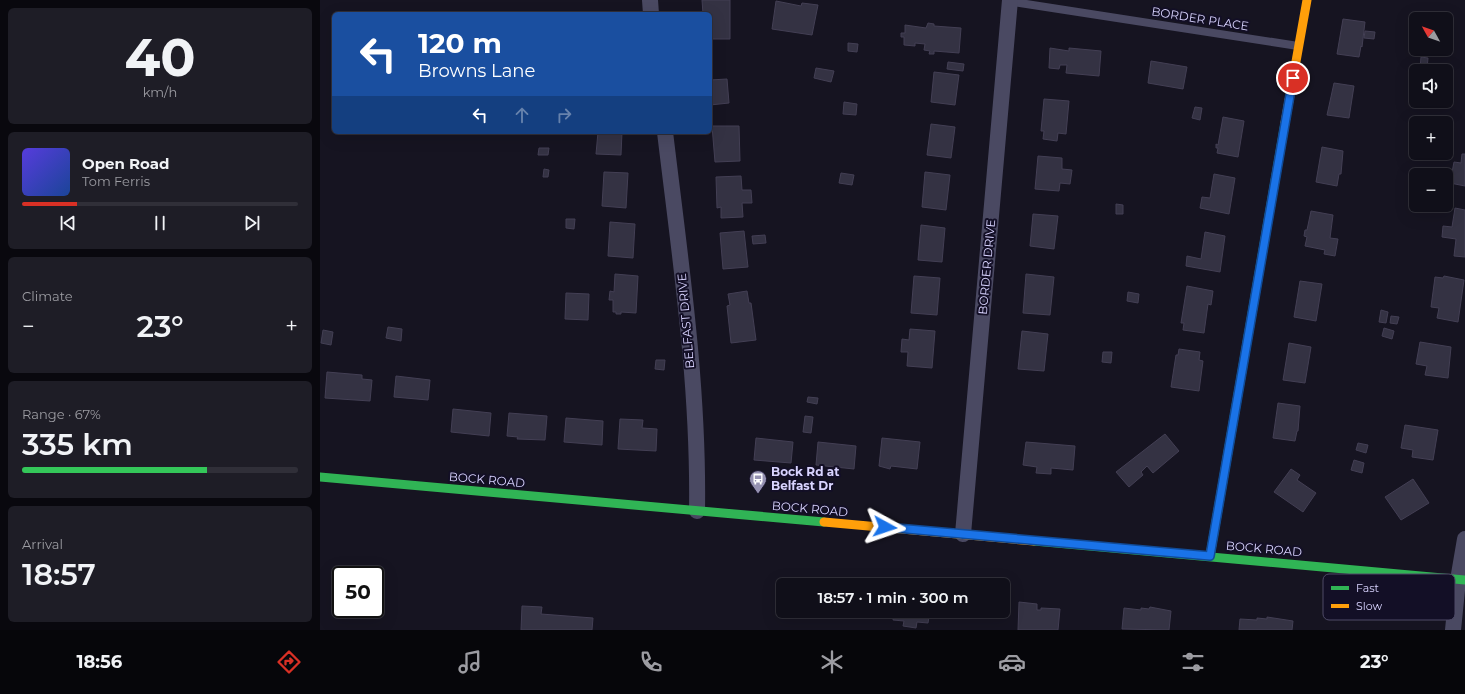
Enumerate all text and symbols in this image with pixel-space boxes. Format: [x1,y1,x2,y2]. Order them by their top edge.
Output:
street label: BORDER PLACE [1150,3,1250,34]
north arrow [1409,12,1453,56]
map controls [1409,12,1453,212]
text: 40 [124,26,196,89]
text: 120 m [418,26,502,60]
icon: left [352,28,404,80]
text: Browns Lane [418,60,535,82]
pin [1276,61,1310,95]
button: sound [1409,64,1453,108]
icon: arrive [1282,67,1304,89]
text: km/h [143,84,177,100]
icon: left [469,104,491,126]
icon: ahead [511,104,533,126]
icon: right [553,104,575,126]
button: + [1409,116,1453,160]
text: Open Road [82,154,170,173]
button: − [1409,168,1453,212]
text: Tom Ferris [82,173,150,189]
icon: previous [57,212,79,234]
icon: pause [149,212,171,234]
icon: next [241,212,263,234]
street label: BORDER DRIVE [975,219,998,315]
street label: BELFAST DRIVE [674,273,697,369]
text: Climate [22,288,73,304]
text: 23° [136,308,184,345]
text: − [22,313,35,340]
text: + [285,313,298,340]
text: Range · 67% [22,406,101,422]
text: 335 km [22,426,133,463]
place label: Bock Rd at Belfast Dr [771,464,840,493]
street label: BOCK ROAD [448,469,526,490]
bus stop icon: Bock Rd at Belfast Dr [748,469,768,494]
street label: BOCK ROAD [771,498,849,519]
position arrow [864,506,906,548]
text: Arrival [22,536,63,552]
street label: BOCK ROAD [1225,538,1303,559]
text: 18:57 [22,556,96,593]
speed limit sign: 50 [332,566,384,618]
legend [1323,574,1455,620]
text: Fast [1356,581,1380,595]
text: 18:57 · 1 min · 300 m [817,588,969,607]
text: Slow [1356,599,1382,613]
icon: directions [275,648,303,676]
icon: music [456,648,484,676]
icon: phone [637,648,665,676]
icon: climate [818,648,846,676]
icon: car [998,648,1026,676]
icon: filters [1179,648,1207,676]
text: 18:56 [76,651,122,673]
text: 23° [1360,651,1389,673]

